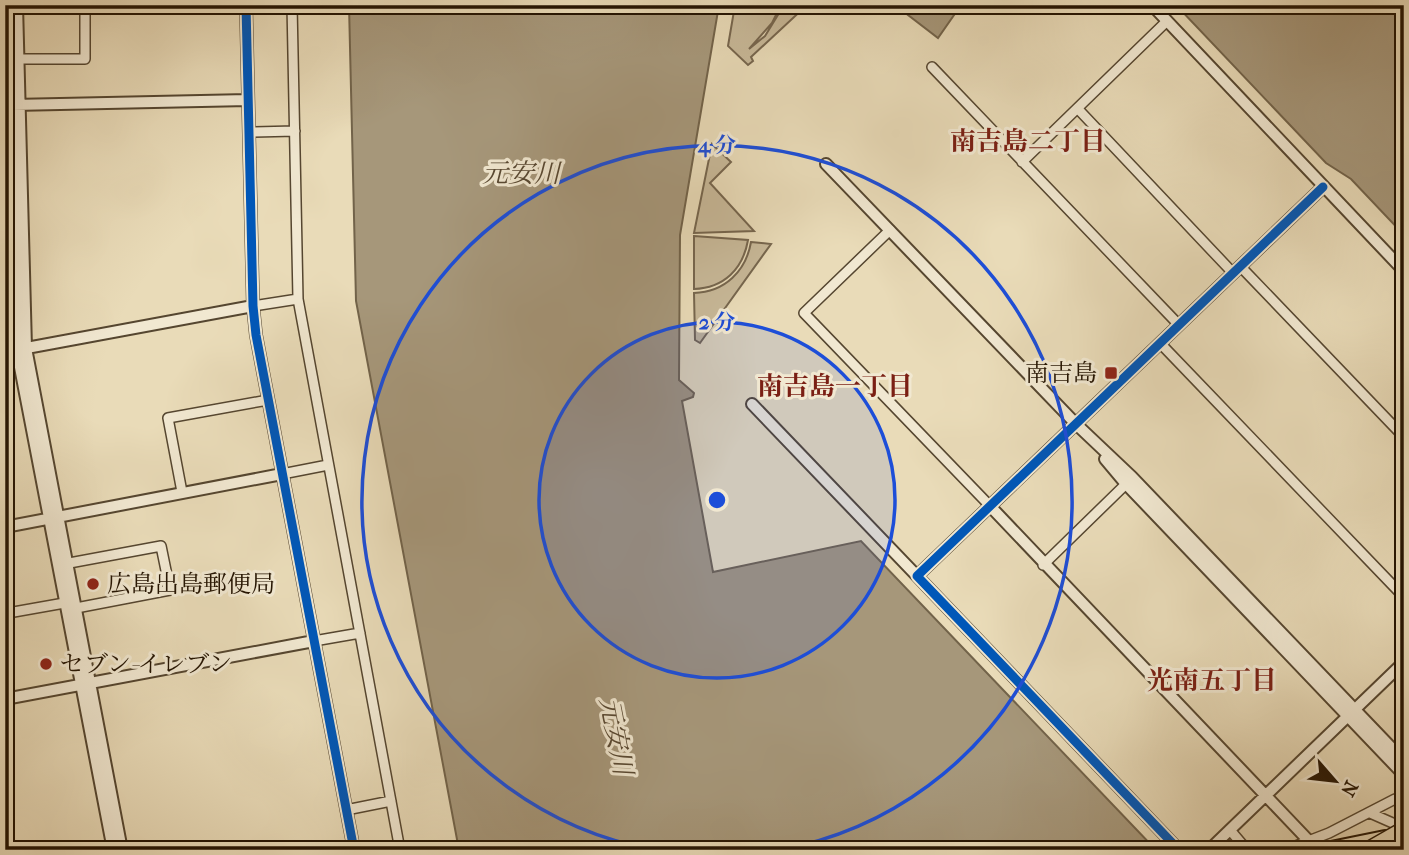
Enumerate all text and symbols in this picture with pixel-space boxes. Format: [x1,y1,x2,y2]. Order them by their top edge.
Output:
district label: 南吉島二丁目 [950,126,1106,157]
text: 4 分 [697,133,736,158]
water label: 元安川 [482,158,563,189]
text: 2 分 [699,310,735,334]
place label: 南吉島 [1025,359,1097,387]
marker: 南吉島 [1103,365,1119,381]
district label: 南吉島一丁目 [757,371,913,402]
centre of rings [705,488,729,512]
place label: 広島出島郵便局 [107,570,275,598]
marker: 広島出島郵便局 [85,576,101,592]
place label: セブン-イレブン [60,650,232,678]
marker: セブン-イレブン [38,656,54,672]
district label: 光南五丁目 [1147,665,1277,696]
water label: 元安川 [593,695,639,780]
north arrow [1300,746,1370,816]
text: N [1336,777,1362,801]

